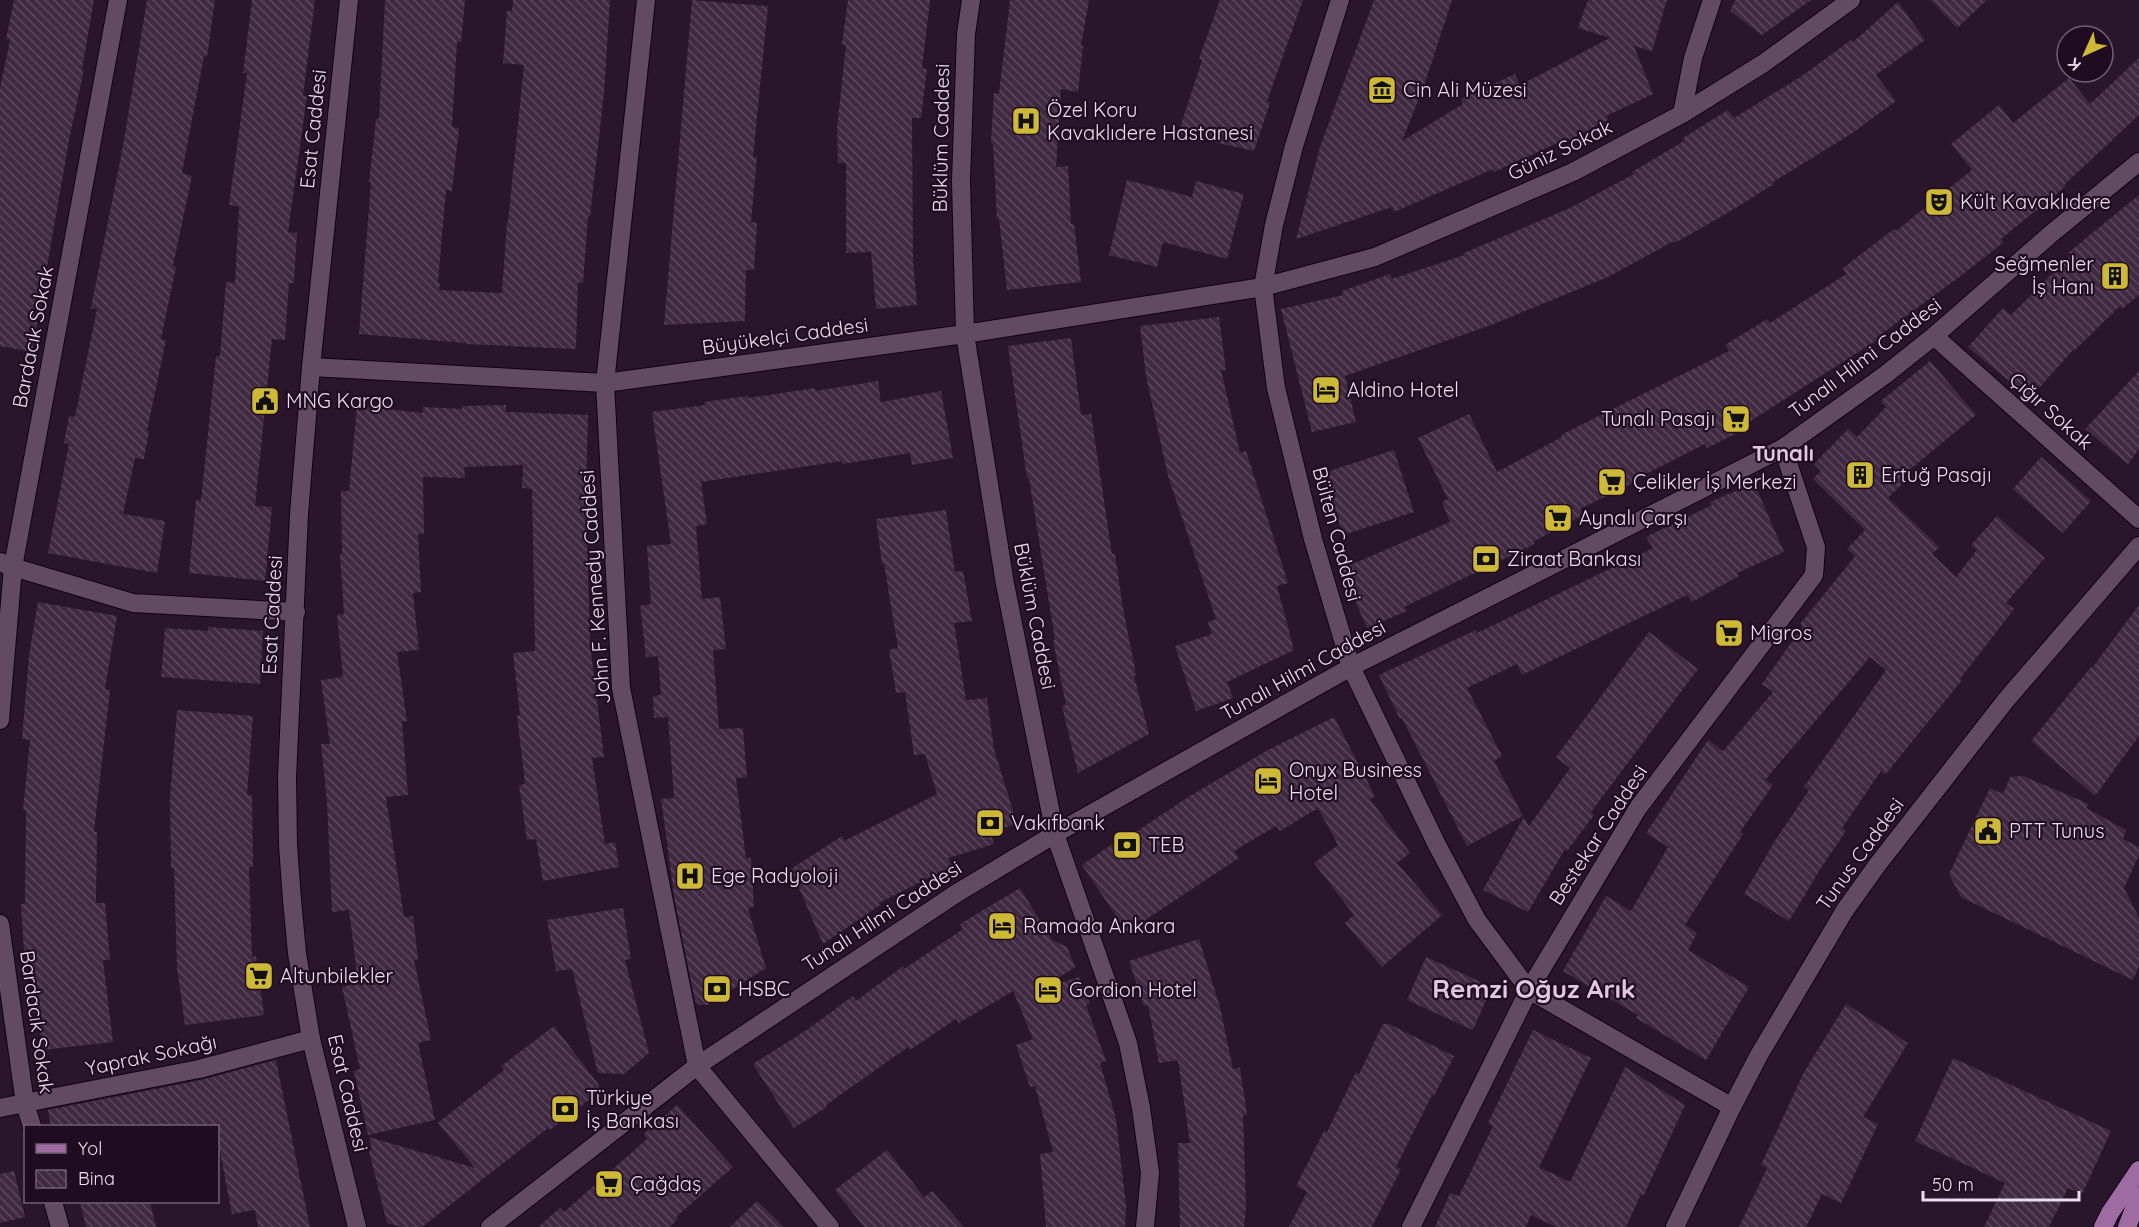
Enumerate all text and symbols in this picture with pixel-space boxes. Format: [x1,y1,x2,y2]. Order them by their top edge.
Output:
north arrow [2055,24,2115,84]
text: K [2064,54,2085,75]
street label: Büklüm Caddesi [927,63,954,213]
street label: Esat Caddesi [294,68,331,190]
museum icon: Cin Ali Müzesi [1366,74,1398,106]
place label: Cin Ali Müzesi [1403,77,1527,102]
place label: Özel Koru Kavaklıdere Hastanesi [1047,97,1253,145]
hospital icon: Özel Koru Kavaklıdere Hastanesi [1010,105,1042,137]
street label: Güniz Sokak [1504,114,1616,186]
theatre icon: Kült Kavaklıdere [1923,186,1955,218]
place label: Kült Kavaklıdere [1960,189,2111,214]
place label: Seğmenler İş Hanı [1994,251,2094,299]
building icon: Seğmenler İş Hanı [2099,260,2131,292]
street label: Bardacık Sokak [6,264,59,410]
street label: Tunalı Hilmi Caddesi [1783,292,1946,423]
street label: Büyükelçi Caddesi [700,311,870,360]
street label: Çığır Sokak [2004,367,2098,455]
hotel icon: Aldino Hotel [1310,374,1342,406]
place label: Aldino Hotel [1347,377,1459,402]
public building icon: MNG Kargo [249,385,281,417]
place label: MNG Kargo [286,388,394,413]
supermarket icon: Tunalı Pasajı [1720,403,1752,435]
place label: Tunalı Pasajı [1601,406,1715,431]
district label: Tunalı [1752,439,1814,467]
building icon: Ertuğ Pasajı [1844,459,1876,491]
place label: Ertuğ Pasajı [1881,462,1991,487]
street label: Bülten Caddesi [1308,464,1367,604]
supermarket icon: Çelikler İş Merkezi [1596,466,1628,498]
street label: John F. Kennedy Caddesi [574,469,615,705]
place label: Çelikler İş Merkezi [1633,469,1797,494]
supermarket icon: Aynalı Çarşı [1542,502,1574,534]
place label: Aynalı Çarşı [1579,505,1687,530]
street label: Büklüm Caddesi [1009,540,1062,691]
bank icon: Ziraat Bankası [1470,543,1502,575]
place label: Ziraat Bankası [1507,546,1641,571]
street label: Esat Caddesi [256,555,287,675]
street label: Tunalı Hilmi Caddesi [1216,614,1390,725]
supermarket icon: Migros [1713,617,1745,649]
place label: Migros [1750,620,1812,645]
place label: Onyx Business Hotel [1289,757,1422,805]
street label: Bestekar Caddesi [1543,760,1652,909]
hotel icon: Onyx Business Hotel [1252,765,1284,797]
street label: Tunus Caddesi [1810,792,1909,915]
bank icon: Vakıfbank [974,807,1006,839]
place label: Vakıfbank [1011,810,1105,835]
public building icon: PTT Tunus [1972,815,2004,847]
place label: PTT Tunus [2009,818,2105,843]
bank icon: TEB [1111,829,1143,861]
place label: TEB [1148,832,1184,857]
street label: Tunalı Hilmi Caddesi [797,855,966,976]
hospital icon: Ege Radyoloji [674,860,706,892]
place label: Ege Radyoloji [711,863,838,888]
hotel icon: Ramada Ankara [986,910,1018,942]
place label: Ramada Ankara [1023,913,1175,938]
street label: Bardacık Sokak [15,949,60,1095]
supermarket icon: Altunbilekler [243,960,275,992]
place label: Altunbilekler [280,963,394,988]
district label: Remzi Oğuz Arık [1432,972,1636,1005]
bank icon: HSBC [701,973,733,1005]
hotel icon: Gordion Hotel [1032,974,1064,1006]
place label: HSBC [738,976,790,1001]
place label: Gordion Hotel [1069,977,1197,1002]
street label: Yaprak Sokağı [83,1028,219,1081]
street label: Esat Caddesi [323,1032,374,1154]
place label: Türkiye İş Bankası [586,1085,679,1133]
bank icon: Türkiye İş Bankası [549,1093,581,1125]
legend [24,1125,219,1203]
text: Yol [78,1137,102,1160]
scale bar [1923,1164,2079,1202]
text: Bina [78,1167,115,1190]
supermarket icon: Çağdaş [593,1168,625,1200]
place label: Çağdaş [630,1171,701,1196]
text: 50 m [1932,1173,1974,1196]

